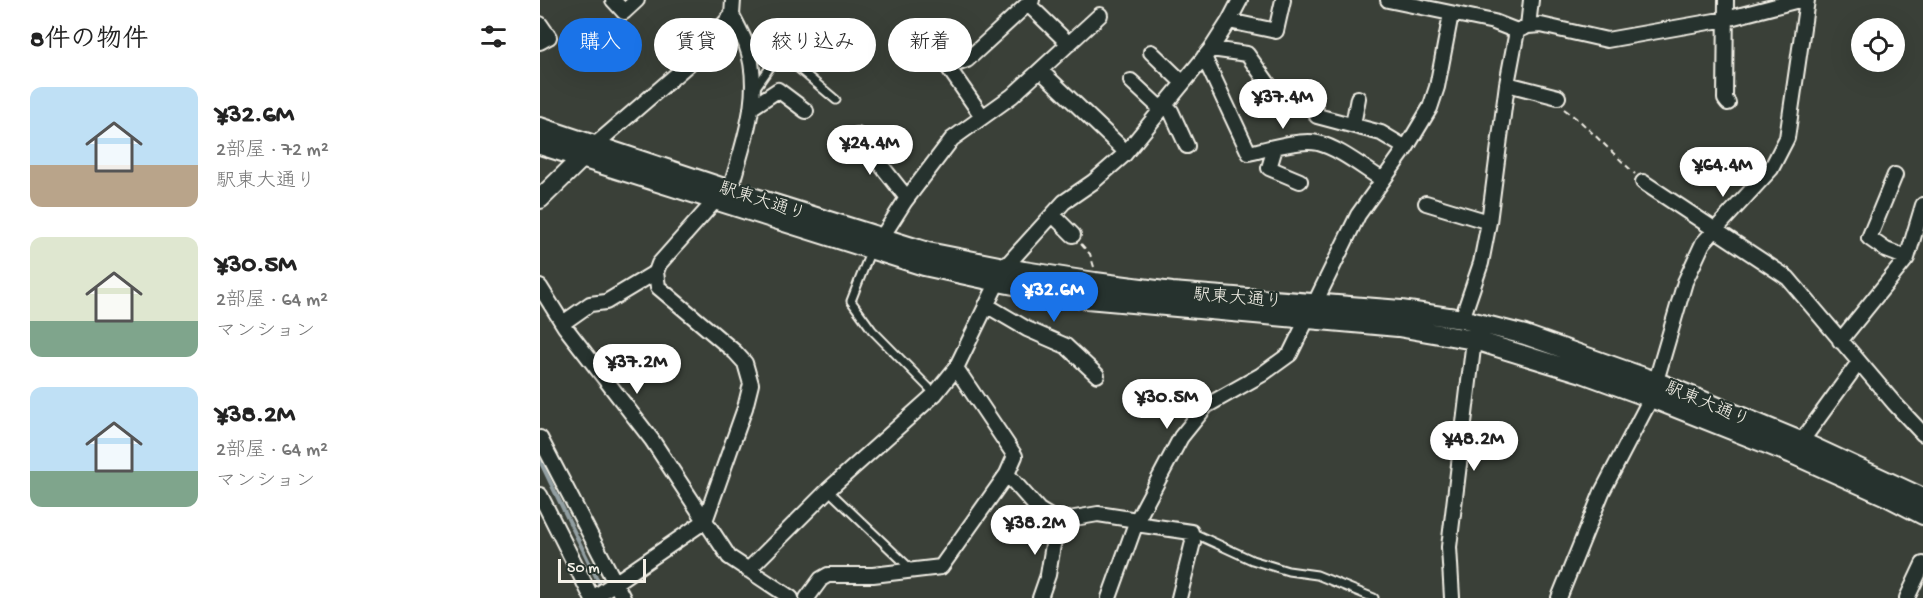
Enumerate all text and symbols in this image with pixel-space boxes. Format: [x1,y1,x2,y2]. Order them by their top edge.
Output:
chip: 購入 [558,18,642,72]
chip: 賃貸 [654,18,738,72]
chip: 絞り込み [750,18,876,72]
chip: 新着 [888,18,972,72]
map controls [1851,18,1905,72]
button: locate [1851,18,1905,72]
icon: filters [477,20,510,53]
text: 8件の物件 [30,26,148,57]
pin: ¥37.4M [1234,79,1332,130]
text: ¥37.4M [1253,87,1313,110]
text: ¥32.6M [216,101,294,132]
icon: home [78,111,150,183]
pin: ¥24.4M [821,125,919,176]
text: ¥24.4M [841,133,899,156]
text: 2部屋 · 72 m² [216,140,329,163]
pin: ¥64.4M [1674,147,1772,198]
text: ¥64.4M [1694,155,1752,178]
text: 駅東大通り [216,171,316,194]
street label: 駅東大通り [716,178,809,226]
text: ¥30.5M [216,251,296,282]
icon: home [78,261,150,333]
pin: ¥32.6M [1005,272,1103,323]
text: ¥32.6M [1024,280,1084,303]
street label: 駅東大通り [1192,284,1284,314]
text: 2部屋 · 64 m² [216,290,328,313]
text: マンション [216,321,315,344]
pin: ¥37.2M [588,344,686,395]
text: ¥37.2M [607,352,667,375]
street label: 駅東大通り [1661,377,1753,433]
pin: ¥30.5M [1118,379,1216,430]
text: ¥30.5M [1136,387,1198,410]
text: ¥38.2M [216,401,295,432]
icon: home [78,411,150,483]
pin: ¥48.2M [1425,421,1523,472]
text: ¥48.2M [1444,429,1504,452]
text: 2部屋 · 64 m² [216,440,328,463]
text: マンション [216,471,315,494]
pin: ¥38.2M [986,505,1084,556]
text: ¥38.2M [1005,513,1065,536]
scale bar [558,556,646,584]
text: 50 m [567,560,600,579]

